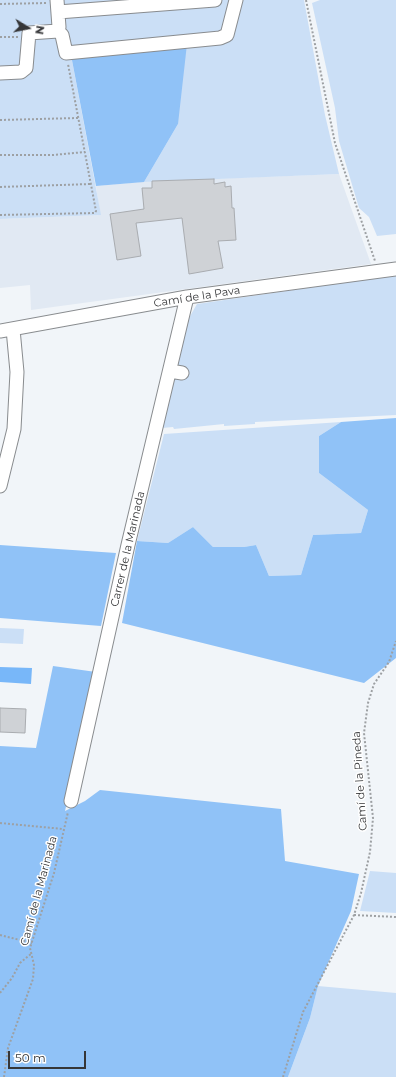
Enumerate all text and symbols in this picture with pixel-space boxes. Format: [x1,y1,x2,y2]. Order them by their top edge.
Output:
north arrow [8,8,48,48]
text: N [32,24,47,36]
street label: Camí de la Pava [153,284,241,310]
street label: Carrer de la Marinada [108,490,148,608]
street label: Camí de la Pineda [350,731,370,831]
street label: Camí de la Marinada [18,835,60,947]
scale bar [10,1043,88,1069]
text: 50 m [15,1050,46,1065]

